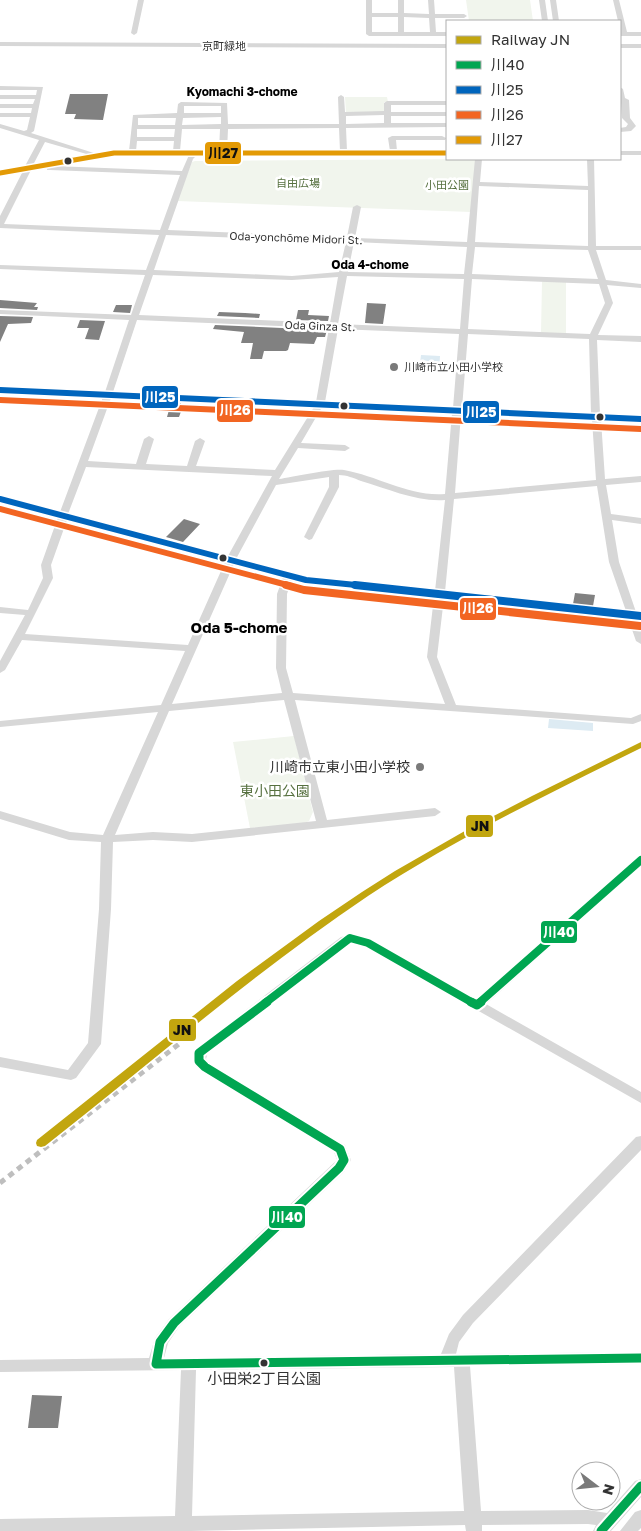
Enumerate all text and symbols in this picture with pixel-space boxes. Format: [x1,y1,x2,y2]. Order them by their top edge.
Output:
legend [446,20,621,160]
text: Railway JN [491,30,570,48]
street label: 京町緑地 [202,39,246,52]
text: 川40 [491,55,524,73]
text: 川25 [491,80,523,98]
district label: Kyomachi 3-chome [186,84,298,99]
text: 川26 [491,105,524,123]
text: 川27 [491,130,523,148]
line badge: 川27 [204,141,242,165]
text: 川27 [208,144,238,161]
unlabelled marker [63,156,73,166]
park label: 自由広場 [276,176,320,189]
park label: 小田公園 [425,178,469,191]
street label: Oda-yonchōme Midori St. [229,229,363,246]
district label: Oda 4-chome [331,257,409,272]
street label: Oda Ginza St. [284,318,356,333]
place label: 川崎市立小田小学校 [404,360,503,373]
marker: 川崎市立小田小学校 [388,361,400,373]
line badge: 川25 [141,385,179,409]
text: 川25 [144,388,176,405]
line badge: 川26 [216,399,254,423]
line badge: 川25 [462,400,500,424]
text: 川26 [219,401,251,418]
unlabelled marker [339,401,349,411]
text: 川25 [465,403,497,420]
unlabelled marker [595,412,605,422]
unlabelled marker [218,553,228,563]
line badge: 川26 [459,597,497,621]
text: 川26 [462,599,494,616]
district label: Oda 5-chome [191,618,288,636]
place label: 川崎市立東小田小学校 [270,758,410,775]
marker: 川崎市立東小田小学校 [414,761,426,773]
park label: 東小田公園 [240,782,310,799]
line badge: JN [465,814,494,838]
text: JN [471,817,489,834]
line badge: 川40 [540,920,578,944]
text: 川40 [543,923,575,940]
line badge: JN [168,1018,197,1042]
text: JN [173,1021,191,1038]
line badge: 川40 [268,1205,306,1229]
text: 川40 [271,1208,303,1225]
marker: 小田栄2丁目公園 [259,1358,269,1368]
place label: 小田栄2丁目公園 [207,1369,321,1387]
north arrow [571,1461,621,1511]
text: N [599,1482,619,1497]

